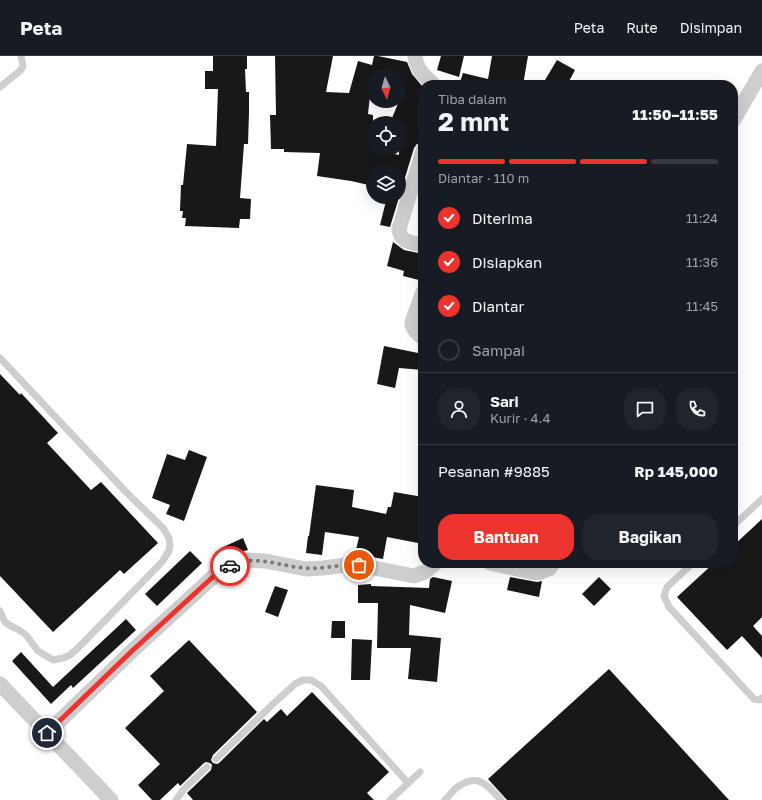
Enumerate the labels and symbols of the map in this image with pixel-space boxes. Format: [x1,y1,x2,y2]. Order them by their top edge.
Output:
north arrow [366,68,406,108]
courier [210,546,250,586]
pin [342,548,376,582]
pin [30,716,64,750]

